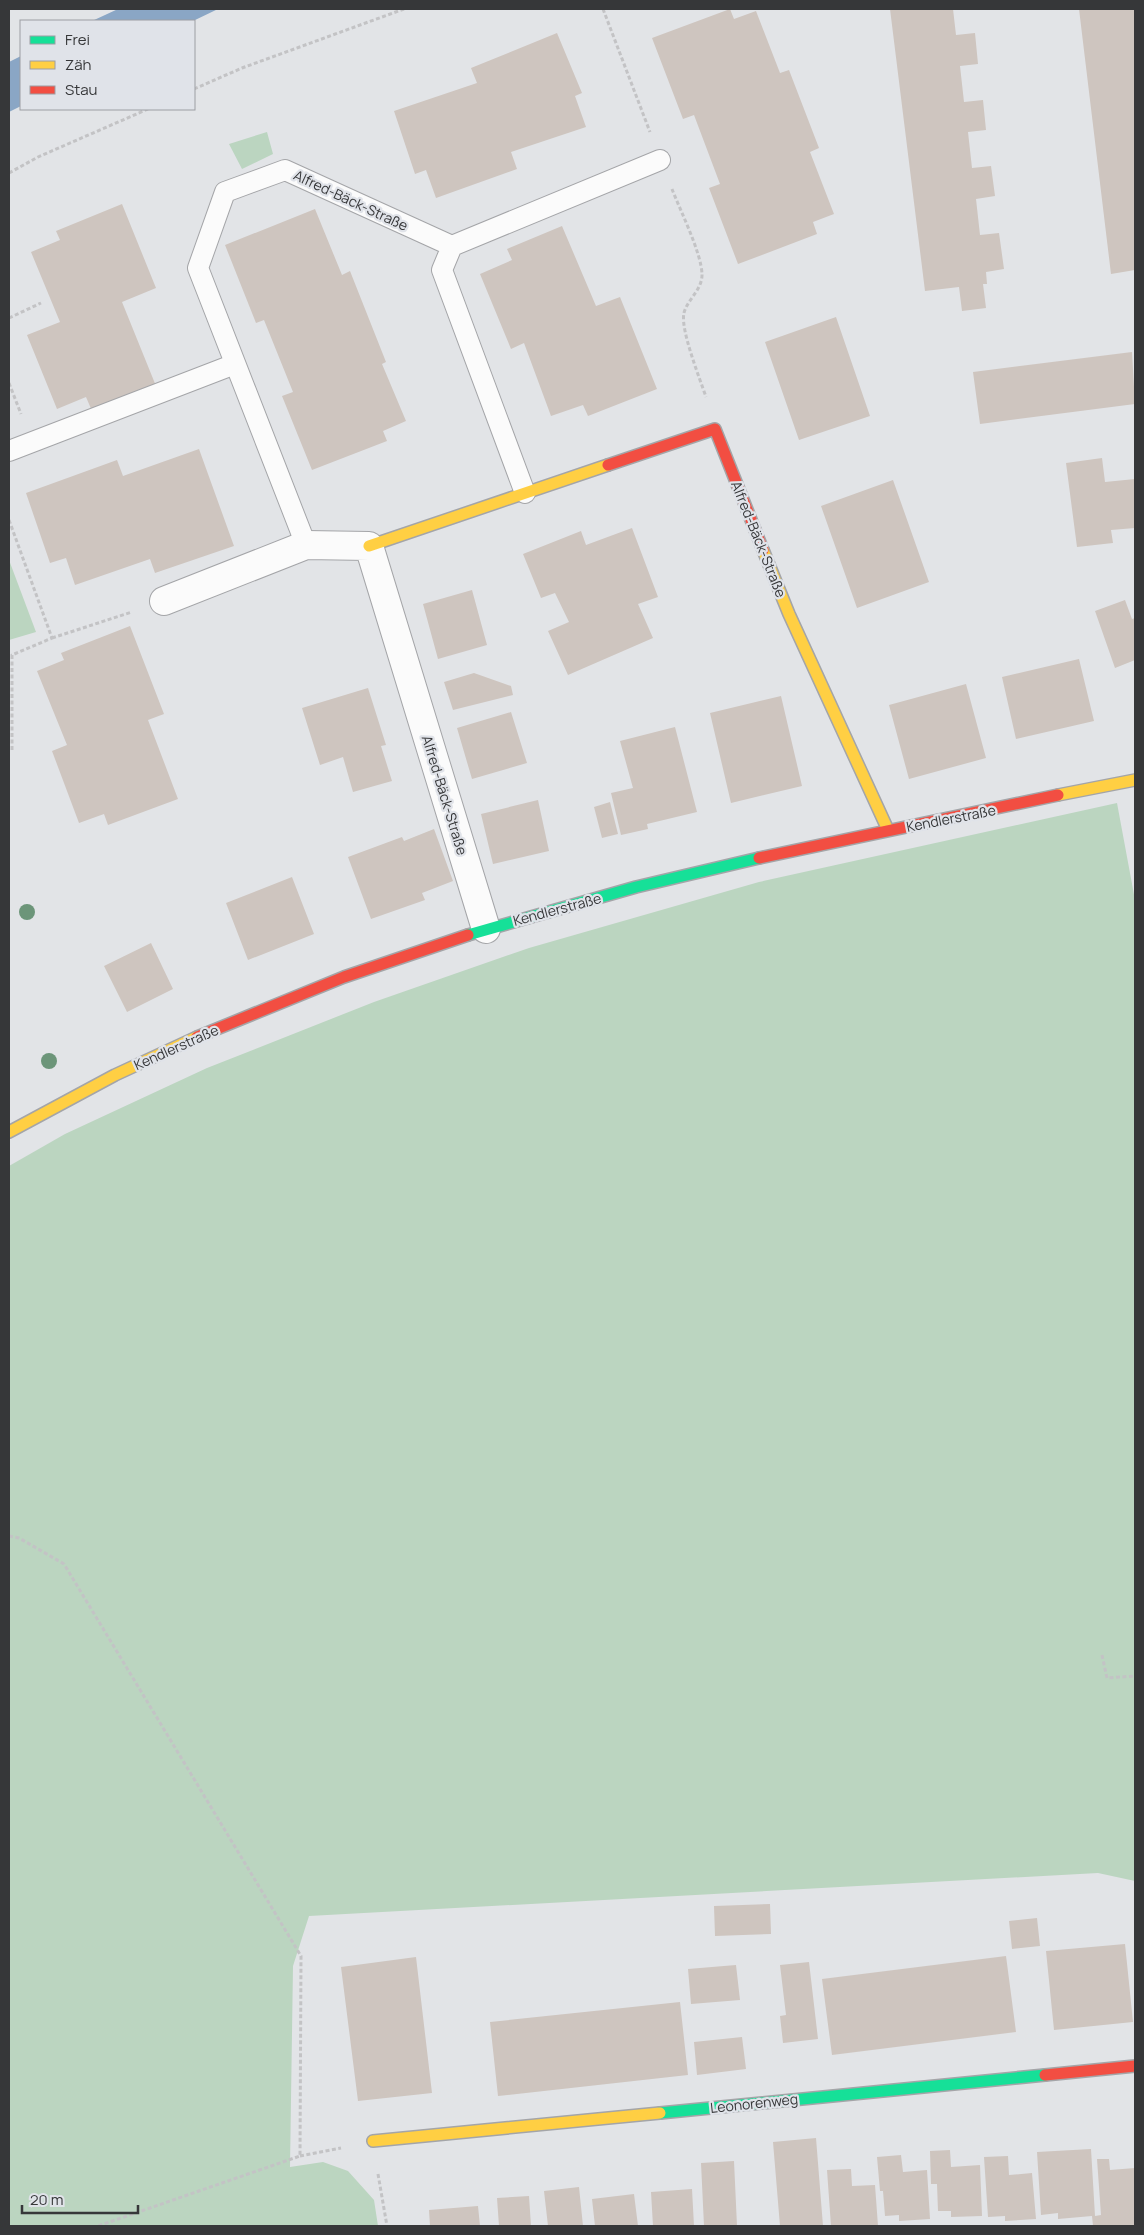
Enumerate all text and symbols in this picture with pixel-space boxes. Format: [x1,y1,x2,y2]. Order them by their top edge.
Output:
legend [20,20,195,110]
text: Frei [65,29,90,50]
text: Zäh [65,54,92,75]
text: Stau [65,79,98,100]
street label: Alfred-Bäck-Straße [291,165,411,235]
street label: Alfred-Bäck-Straße [727,478,791,600]
street label: Alfred-Bäck-Straße [418,733,472,857]
street label: Kendlerstraße [905,800,997,836]
street label: Kendlerstraße [511,888,603,930]
street label: Kendlerstraße [131,1020,221,1074]
street label: Leonorenweg [709,2089,799,2117]
scale bar [22,2182,139,2214]
text: 20 m [30,2189,63,2210]

